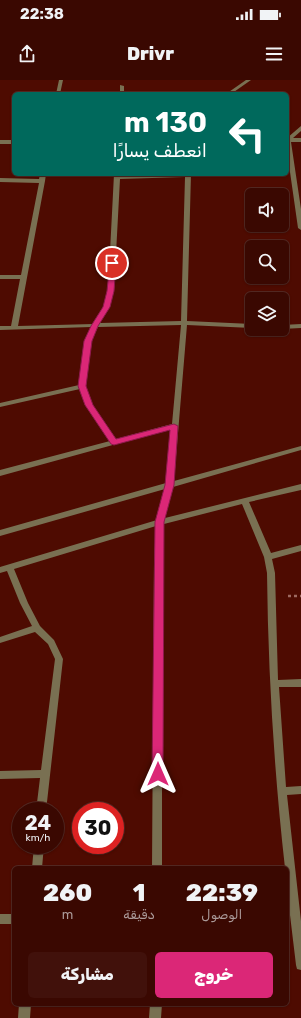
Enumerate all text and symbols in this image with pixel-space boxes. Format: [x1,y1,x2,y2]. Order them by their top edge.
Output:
text: 22:38 [20,5,64,23]
icon: share [16,43,38,65]
text: Drivr [127,43,174,65]
icon: menu [263,43,285,65]
text: 130 m [124,106,207,139]
icon: left [221,108,273,160]
text: انعطف يسارًا [113,140,207,162]
map controls [245,188,289,336]
button: sound [245,188,289,232]
button: search [245,240,289,284]
pin [95,246,129,280]
icon: arrive [101,252,123,274]
button: layers [245,292,289,336]
position arrow [137,753,179,795]
speed limit sign: 30 [72,802,124,854]
text: 24 [25,811,51,835]
text: km/h [26,832,50,844]
text: 260 [43,879,92,907]
text: 1 [133,879,145,907]
text: 22:39 [186,879,258,907]
text: m [62,907,73,922]
text: دقيقة [123,907,155,922]
text: الوصول [201,907,242,922]
button: مشاركة [28,952,147,998]
button: خروج [155,952,273,998]

